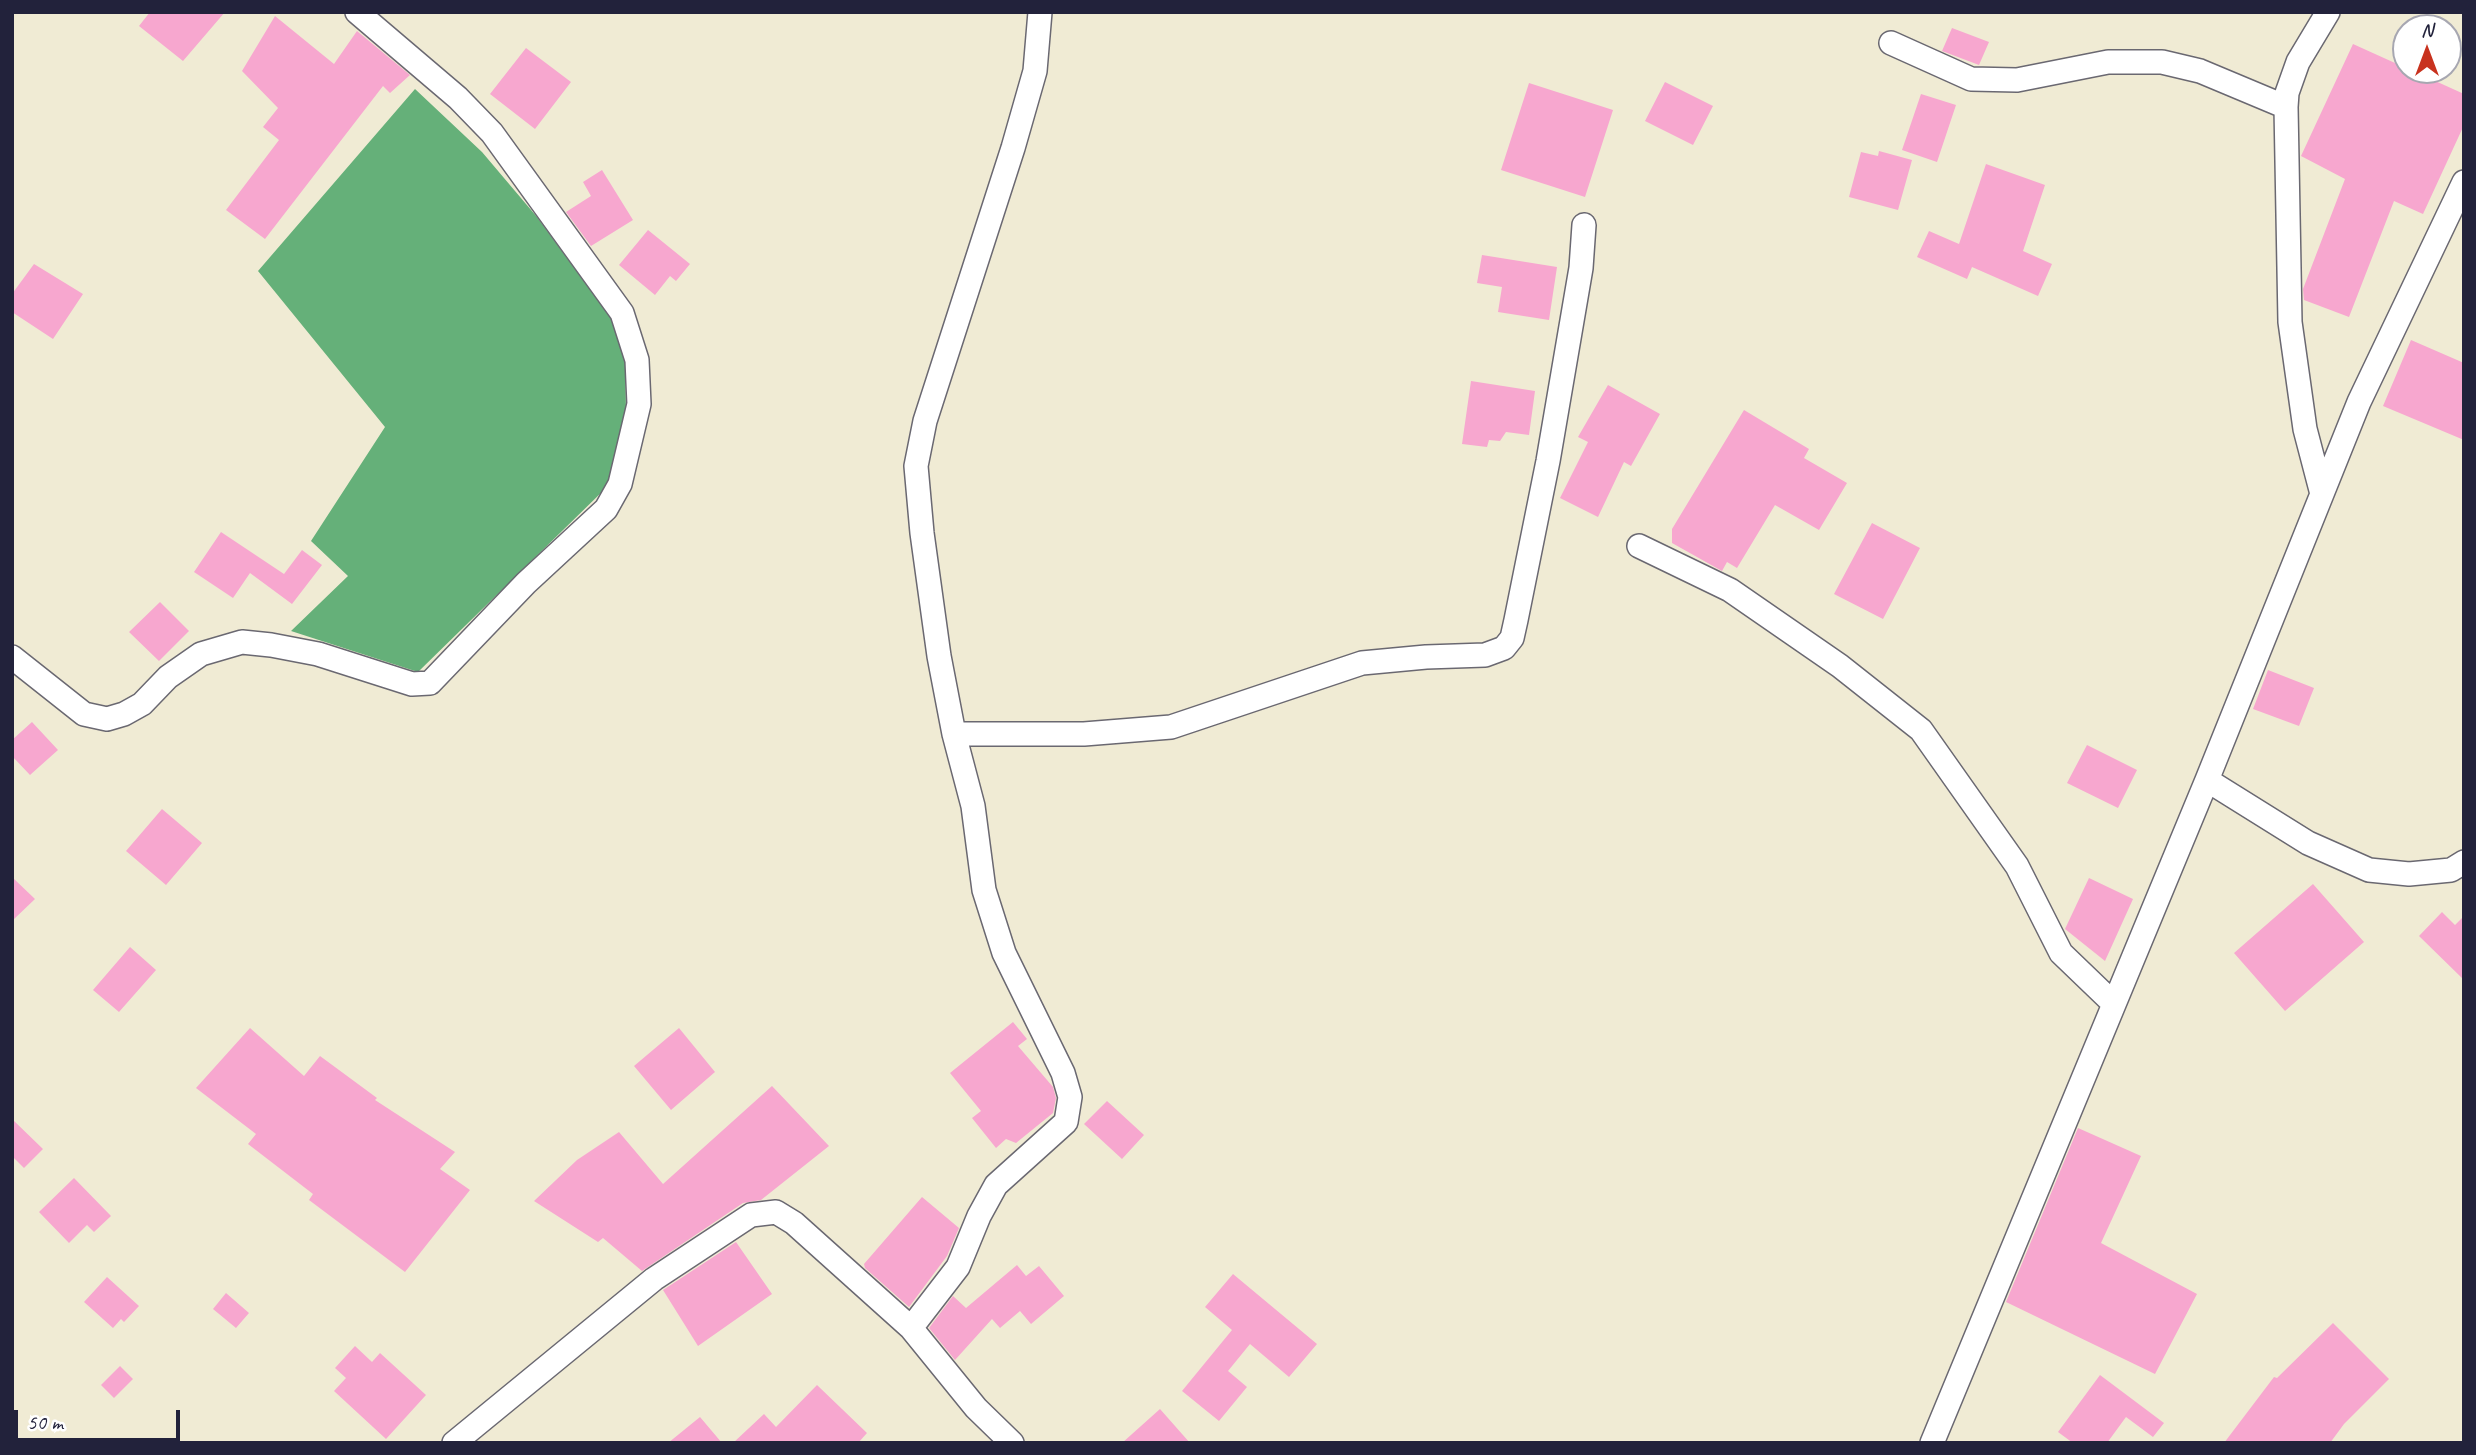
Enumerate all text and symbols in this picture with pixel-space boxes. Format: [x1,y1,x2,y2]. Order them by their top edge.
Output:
north arrow [2392,14,2462,84]
text: N [2421,18,2433,42]
scale bar [18,1396,184,1440]
text: 50 m [27,1409,63,1435]

